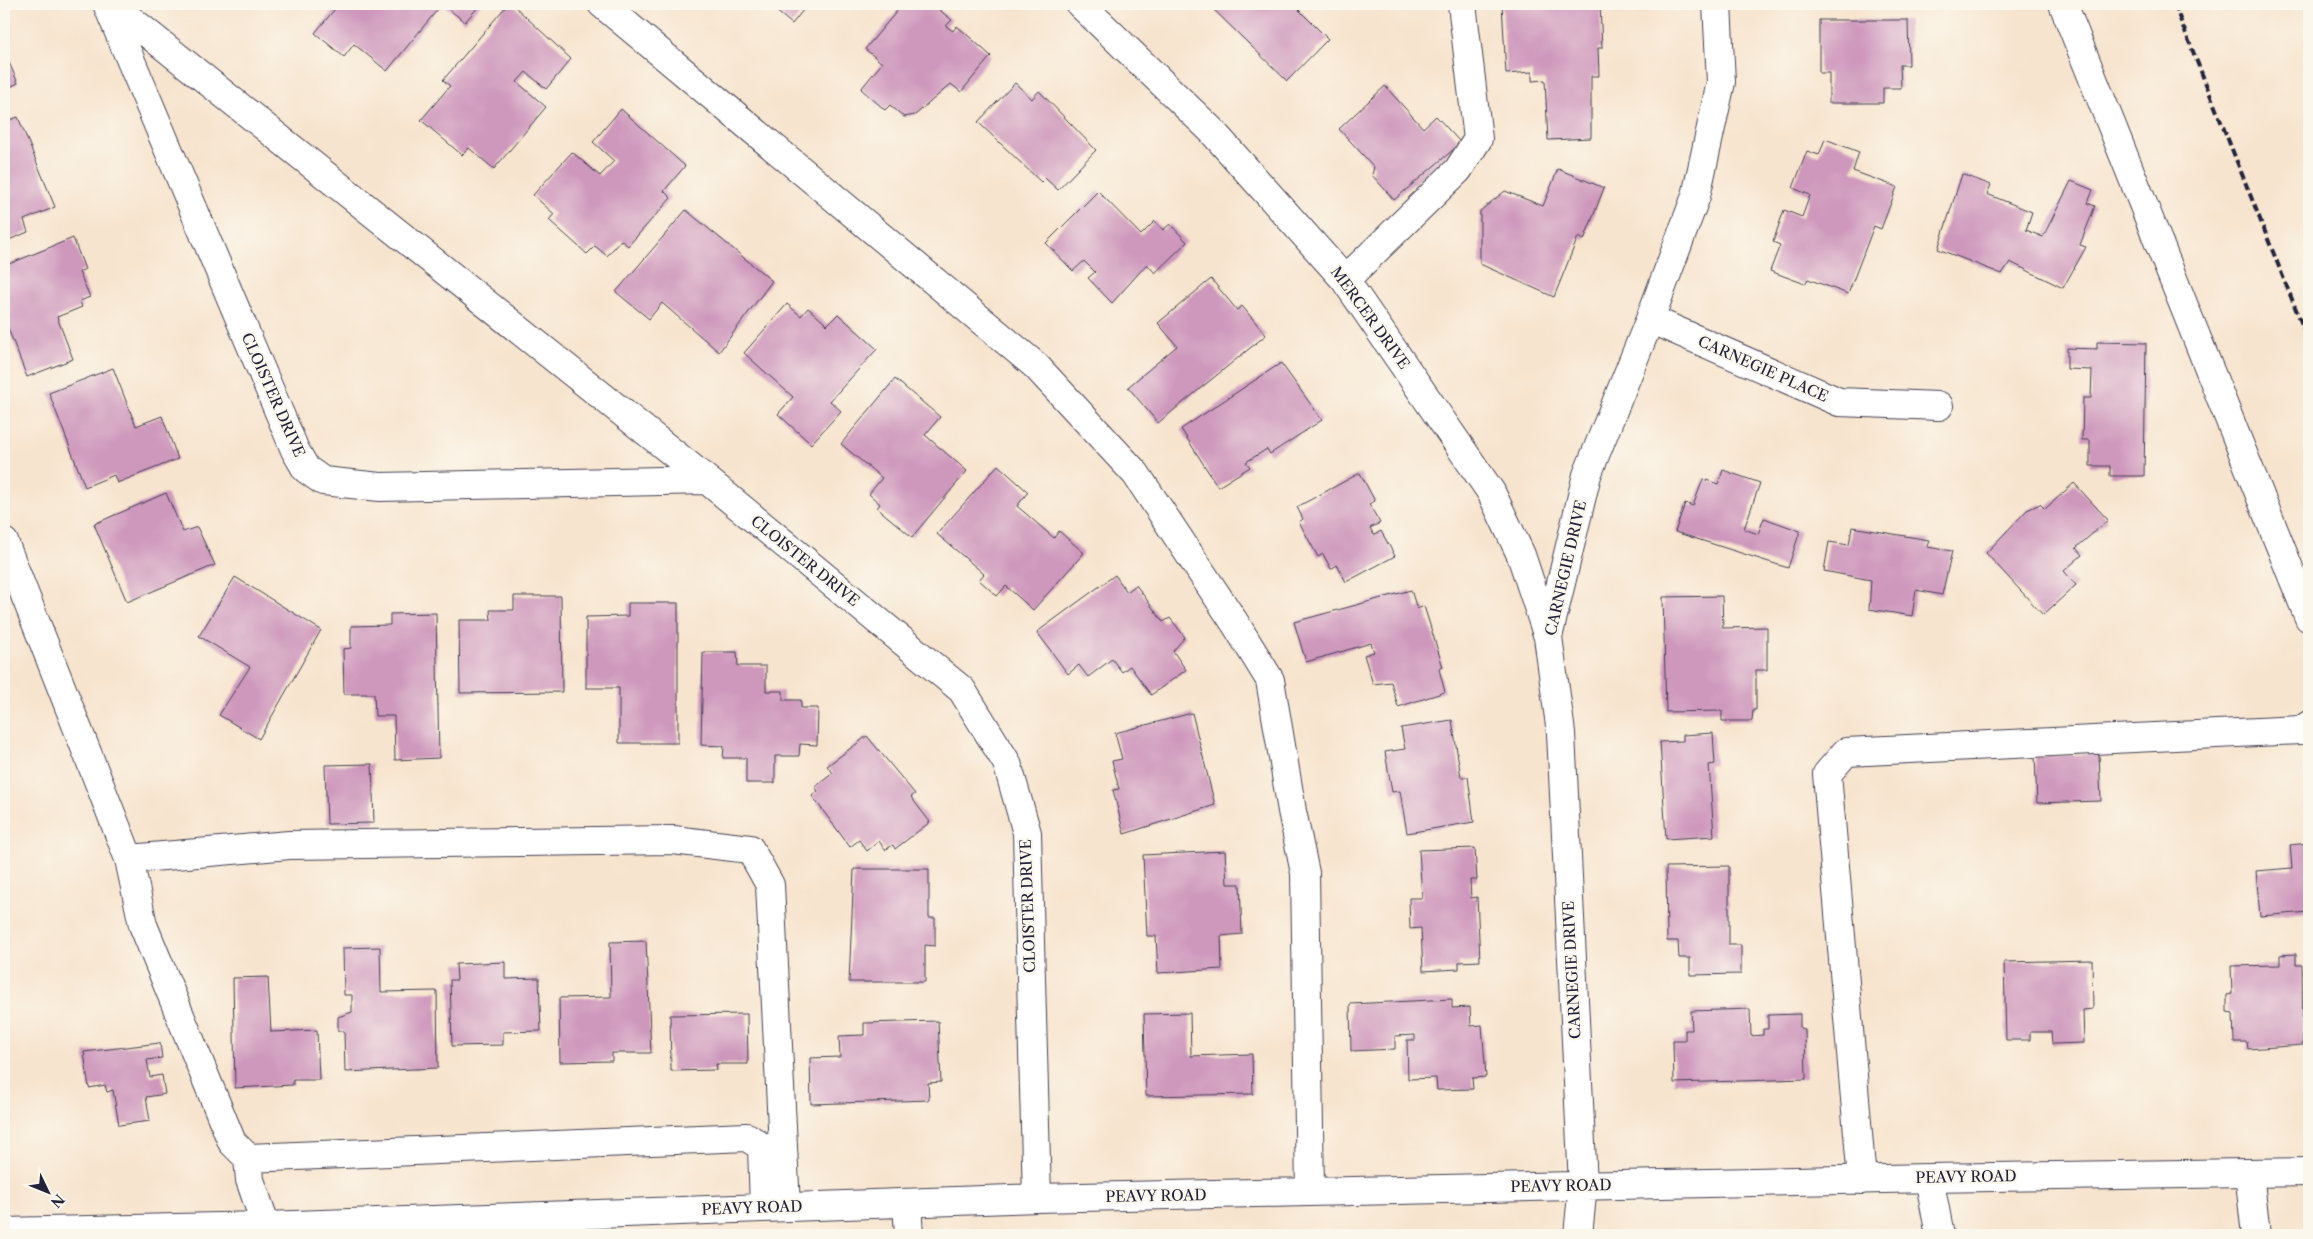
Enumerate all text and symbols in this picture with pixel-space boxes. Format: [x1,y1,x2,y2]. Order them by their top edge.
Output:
street label: MERCER DRIVE [1327,263,1414,373]
street label: CLOISTER DRIVE [238,330,309,460]
street label: CARNEGIE PLACE [1695,331,1831,406]
street label: CARNEGIE DRIVE [1541,498,1590,637]
street label: CLOISTER DRIVE [747,511,863,610]
street label: CLOISTER DRIVE [1016,839,1039,973]
street label: CARNEGIE DRIVE [1558,901,1585,1040]
north arrow [22,1166,72,1216]
street label: PEAVY ROAD [1915,1166,2017,1187]
street label: PEAVY ROAD [1510,1175,1612,1196]
street label: PEAVY ROAD [1105,1185,1207,1206]
text: N [47,1190,68,1211]
street label: PEAVY ROAD [701,1196,803,1219]

